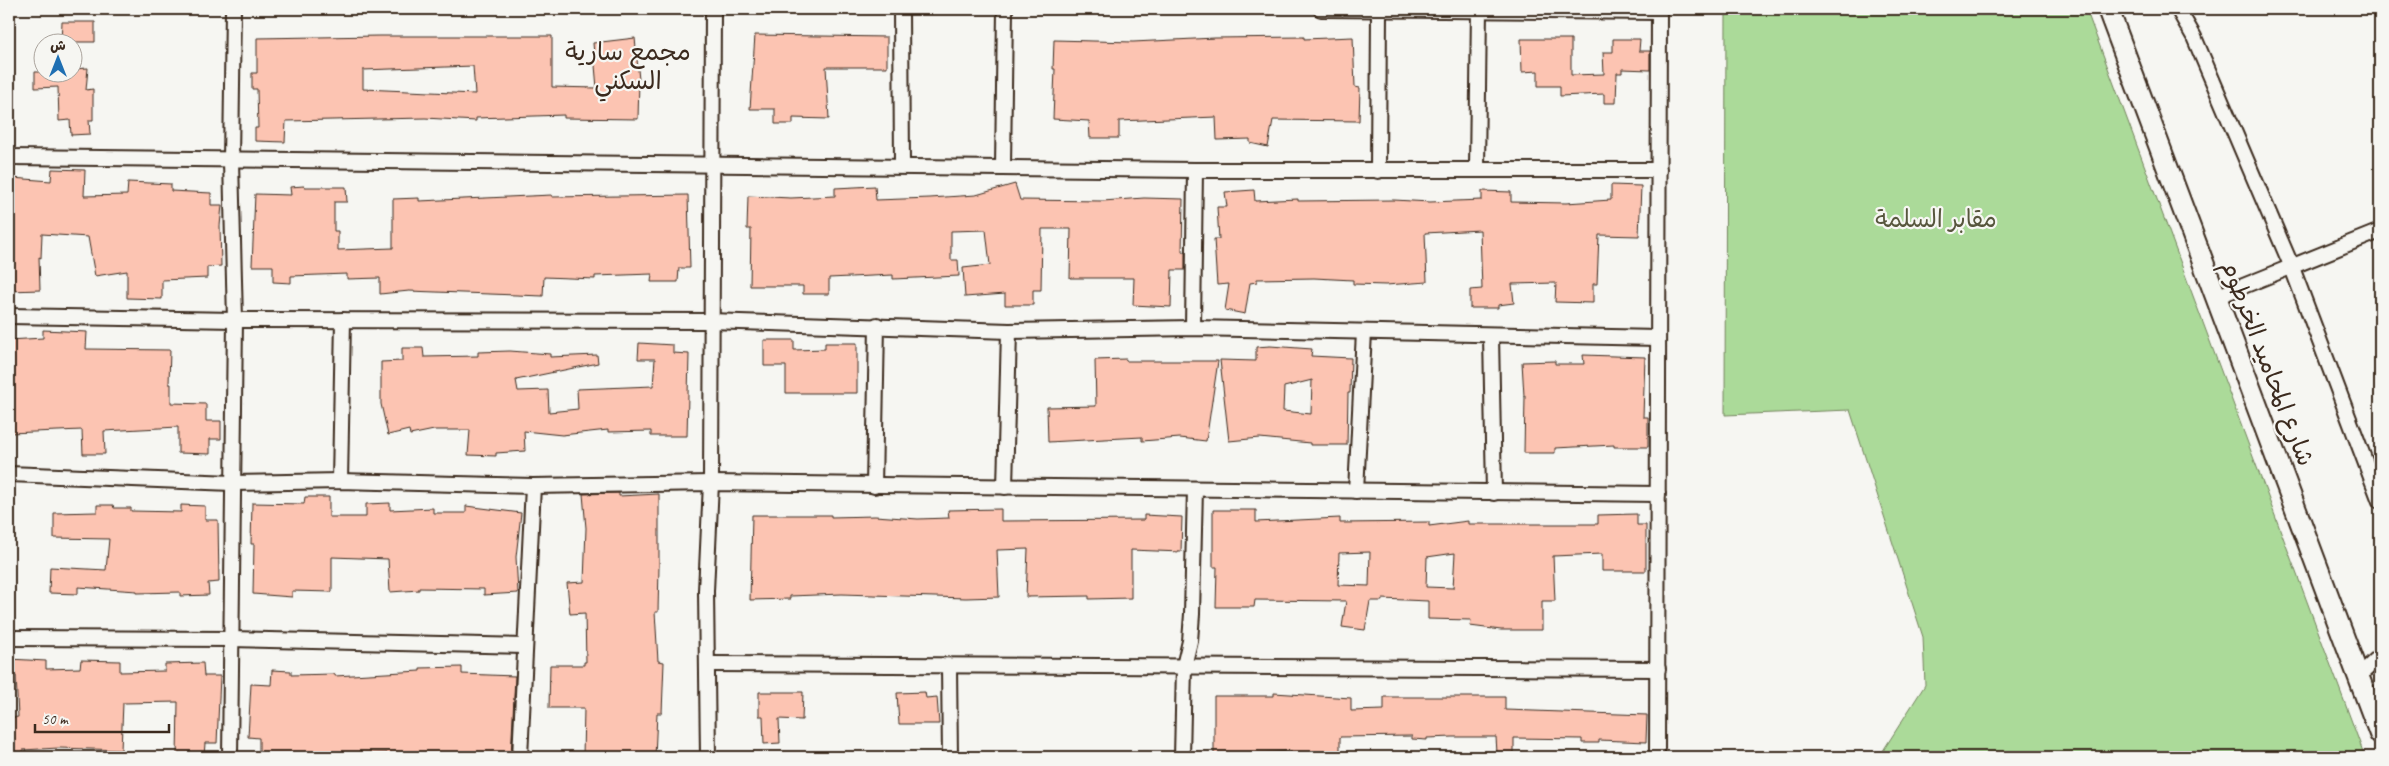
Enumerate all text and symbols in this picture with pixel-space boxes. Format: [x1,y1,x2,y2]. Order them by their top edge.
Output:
north arrow [32,32,82,82]
district label: مجمع سارية السكني [565,36,691,102]
text: ش [50,37,66,54]
park label: مقابر السلمة [1875,204,1997,234]
street label: شارع المحاميد الخرطوم [2211,256,2321,471]
scale bar [35,701,169,733]
text: 50 m [42,710,69,729]

